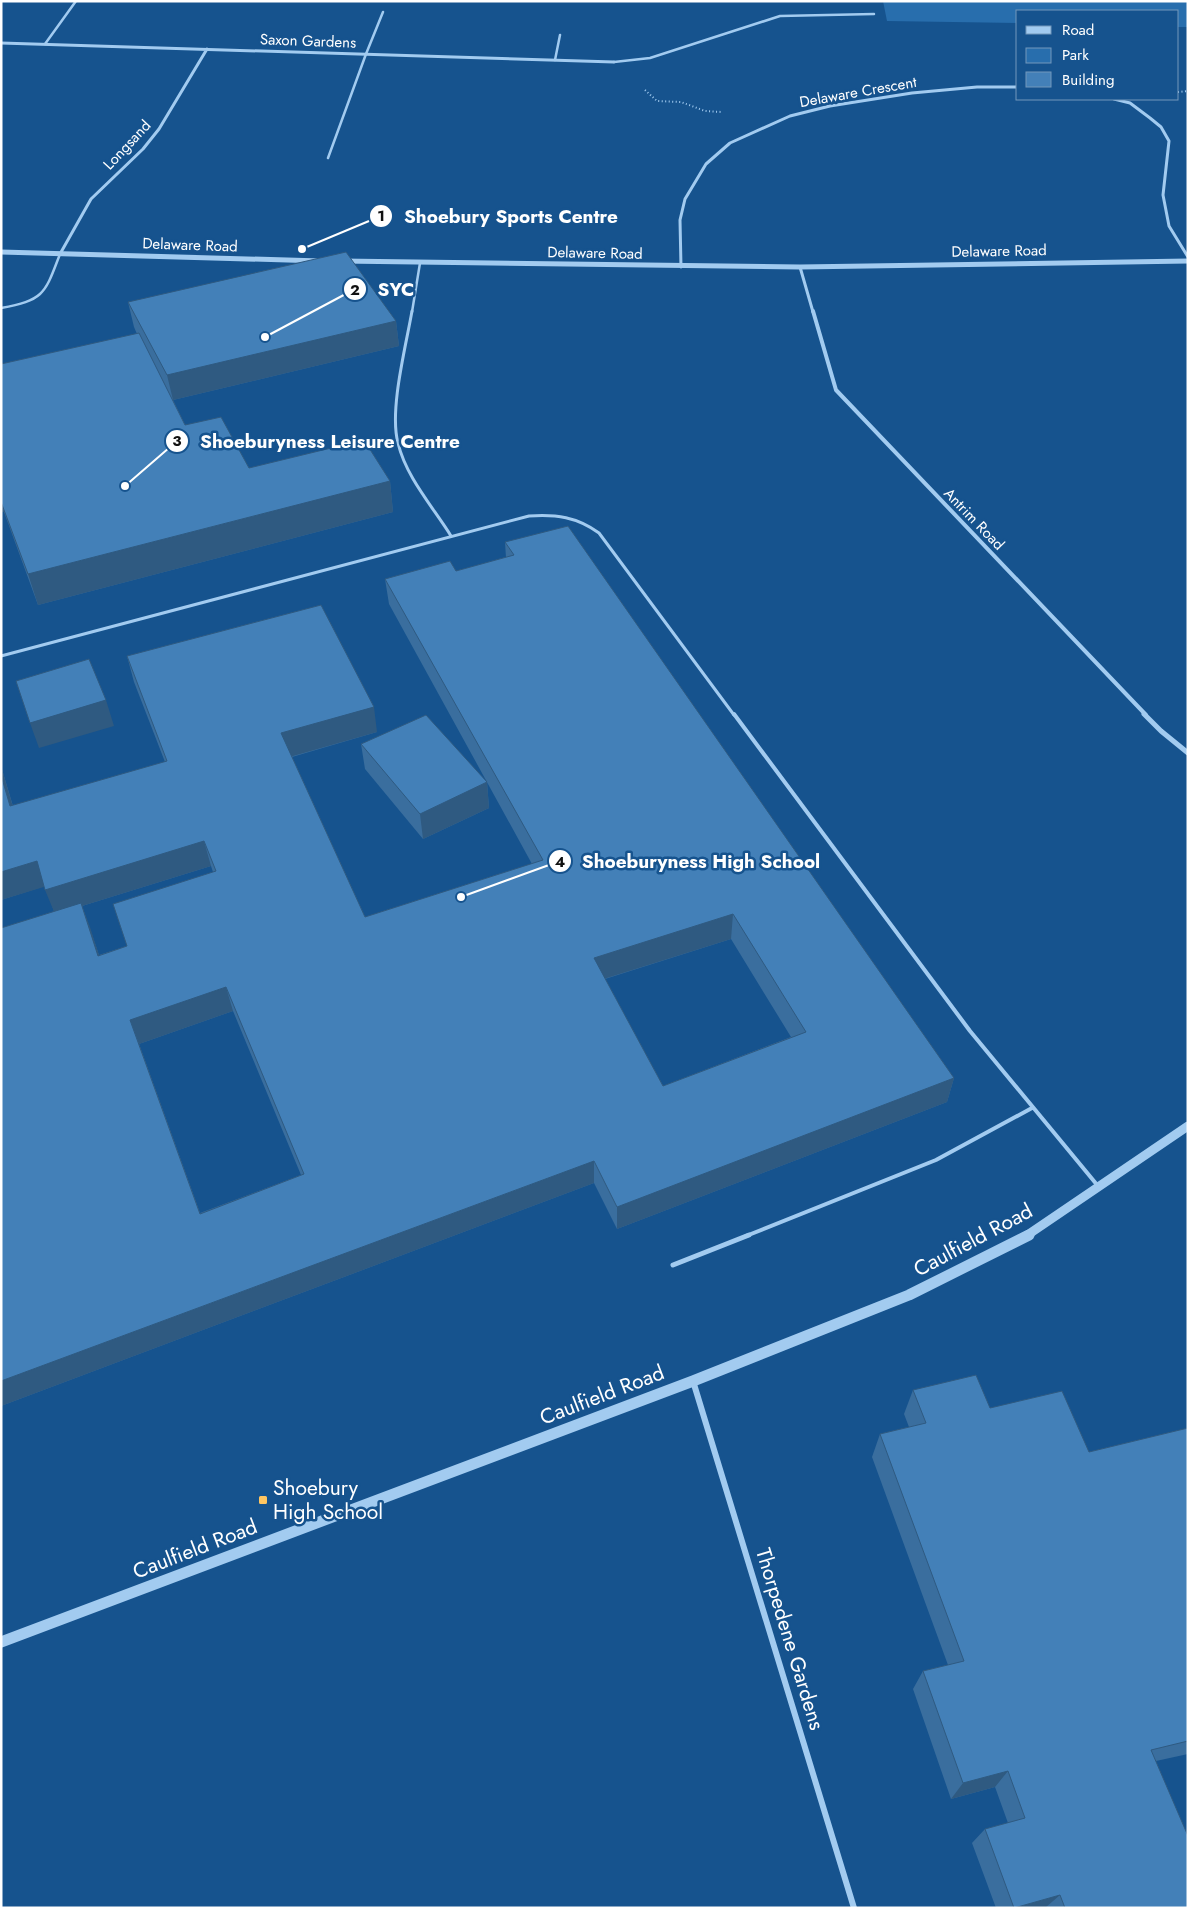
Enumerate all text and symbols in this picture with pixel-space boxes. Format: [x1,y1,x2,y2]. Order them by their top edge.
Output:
legend [1016,10,1179,100]
text: Road [1062,19,1094,41]
street label: Saxon Gardens [260,28,356,54]
text: Park [1062,44,1089,66]
text: Building [1062,69,1114,91]
street label: Delaware Crescent [798,71,919,113]
street label: Longsand [98,115,156,175]
callout: Shoebury Sports Centre [369,199,628,233]
text: Shoebury Sports Centre [404,203,618,230]
text: 1 [377,205,385,227]
street label: Delaware Road [142,232,238,258]
street label: Delaware Road [951,239,1047,263]
street label: Delaware Road [547,241,643,265]
callout: SYC [342,272,424,306]
text: SYC [378,276,414,303]
text: 2 [350,279,360,301]
callout: Shoeburyness Leisure Centre [165,424,470,458]
text: Shoeburyness Leisure Centre [200,428,460,455]
text: 3 [172,430,182,452]
street label: Antrim Road [939,483,1009,555]
callout: Shoeburyness High School [547,844,831,878]
text: Shoeburyness High School [582,848,820,875]
text: 4 [555,851,565,873]
street label: Caulfield Road [908,1196,1038,1284]
street label: Caulfield Road [535,1358,669,1432]
place label: Shoebury High School [273,1473,383,1527]
marker: Shoebury High School [257,1494,269,1506]
street label: Caulfield Road [128,1512,262,1586]
street label: Thorpedene Gardens [748,1544,832,1734]

